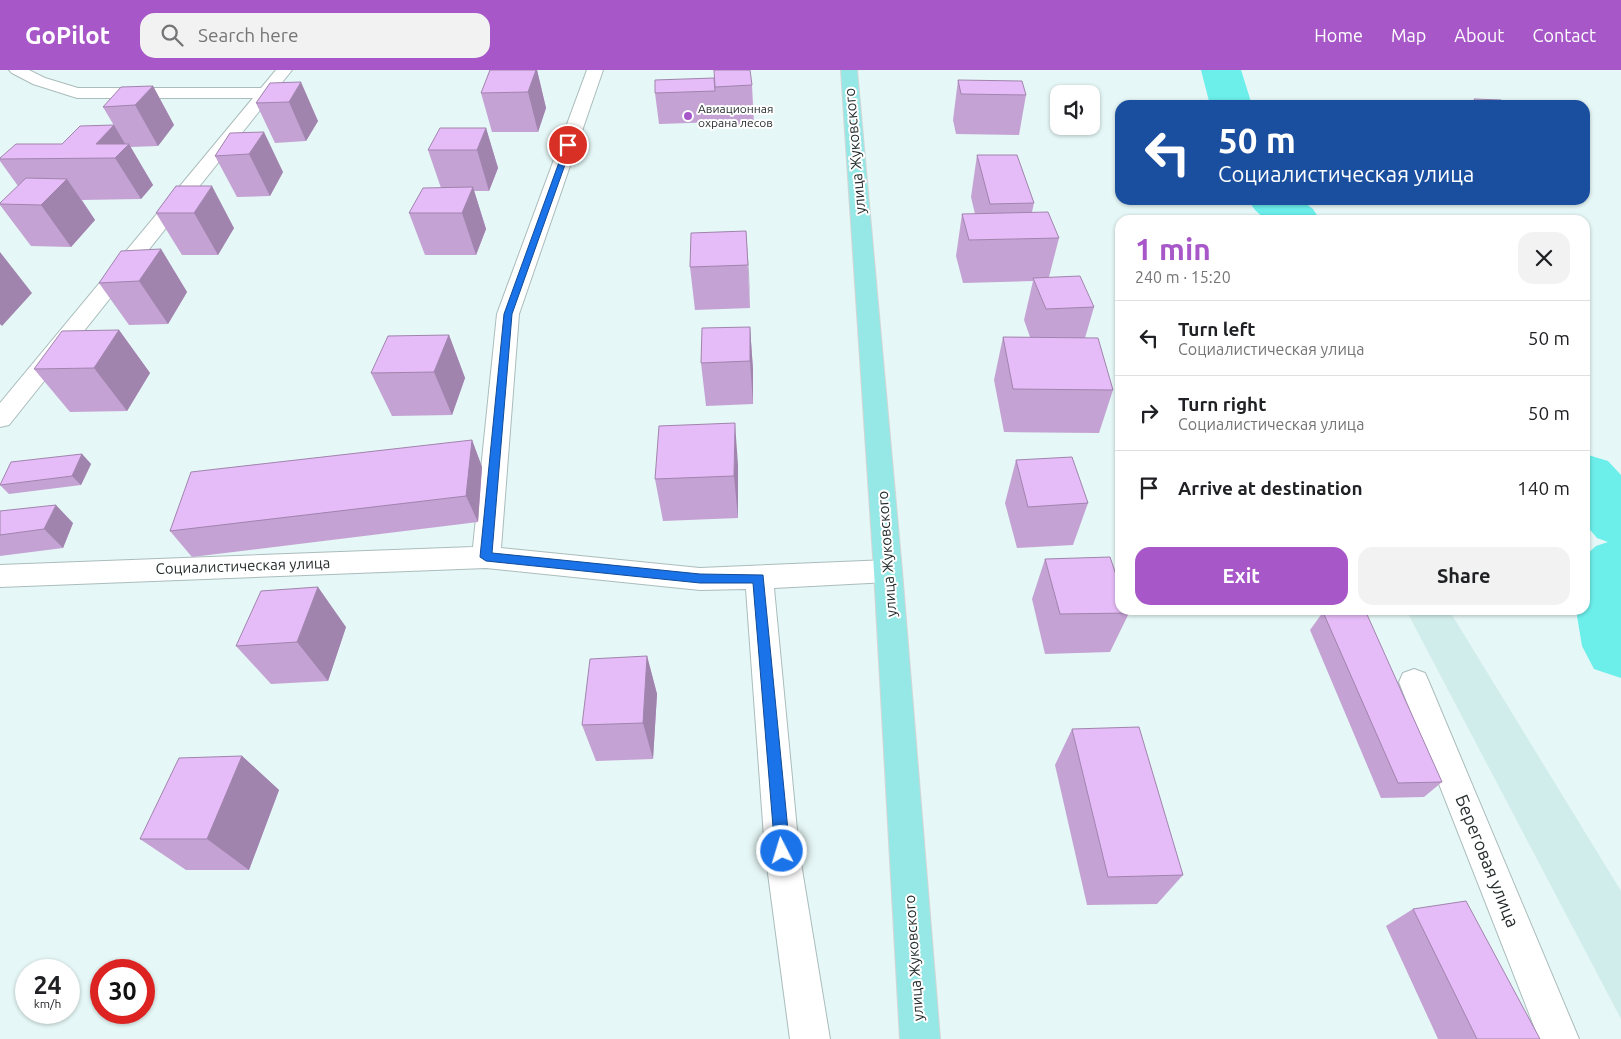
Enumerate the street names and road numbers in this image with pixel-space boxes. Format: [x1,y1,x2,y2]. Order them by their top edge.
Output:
street label: улица Жуковского [841,87,868,215]
street label: улица Жуковского [874,490,899,618]
street label: Социалистическая улица [155,554,331,577]
street label: Береговая улица [1452,791,1524,930]
street label: улица Жуковского [901,894,926,1022]

